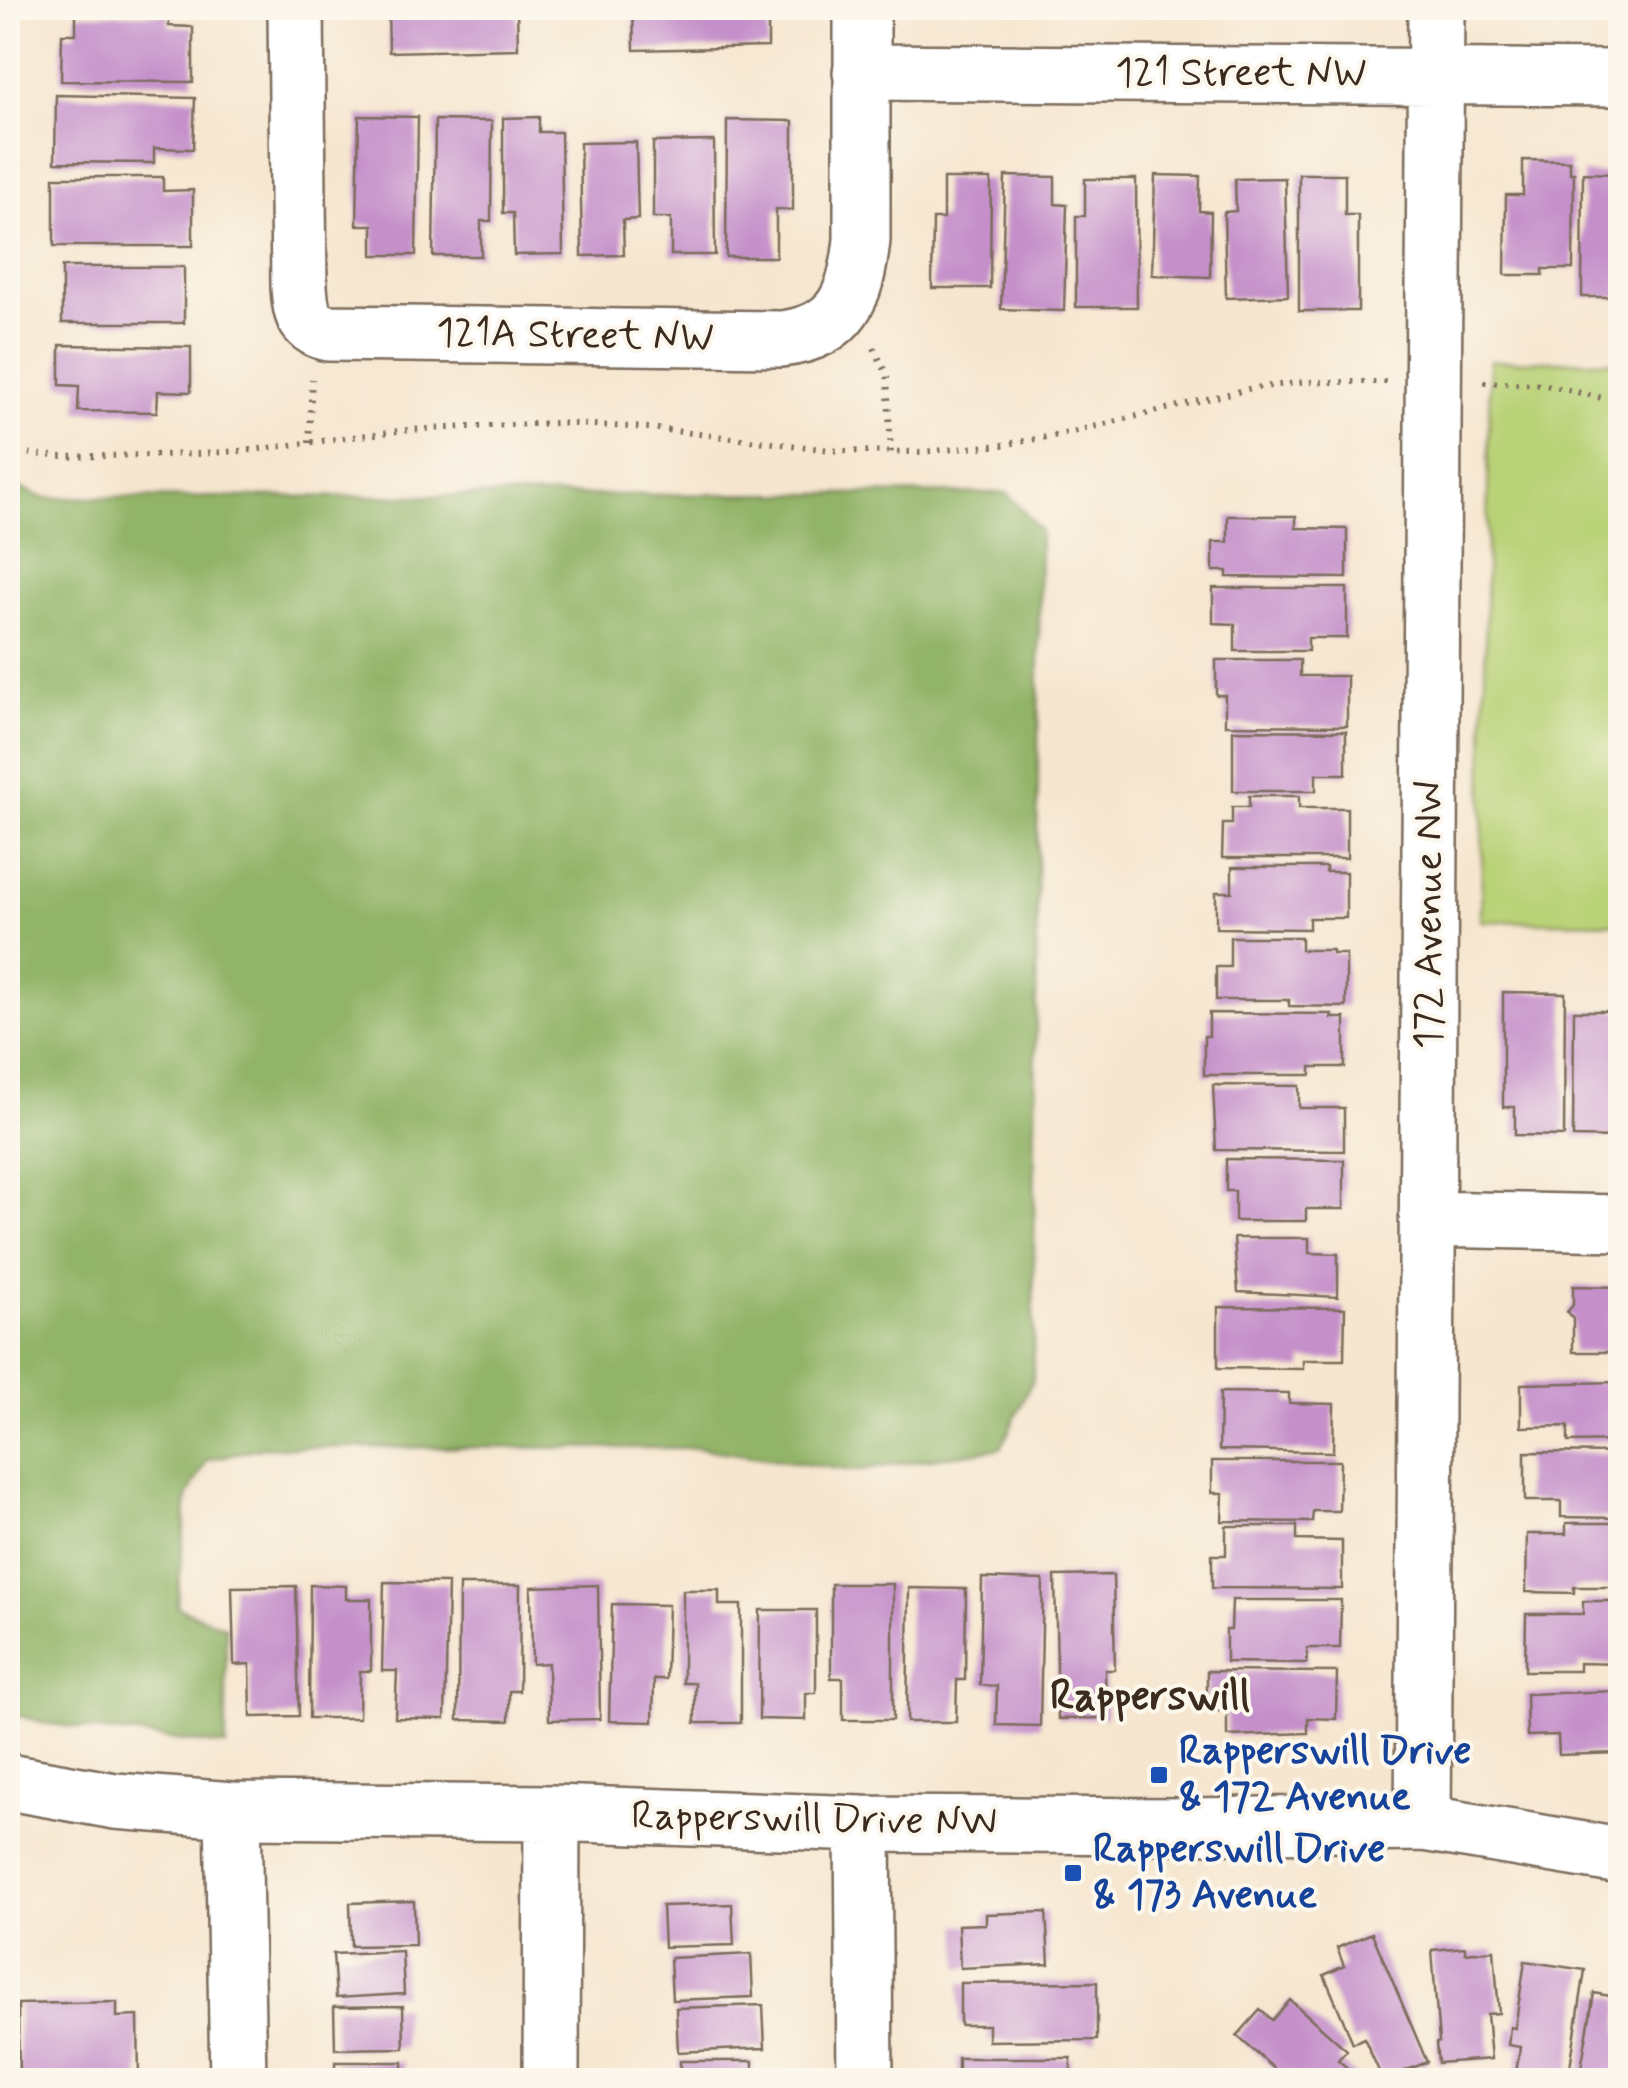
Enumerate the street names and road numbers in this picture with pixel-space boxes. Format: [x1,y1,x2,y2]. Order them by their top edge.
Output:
street label: 121 Street NW [1115,48,1367,100]
street label: 121A Street NW [436,308,714,364]
street label: 172 Avenue NW [1404,781,1456,1049]
street label: Rapperswill Drive NW [631,1791,997,1849]

